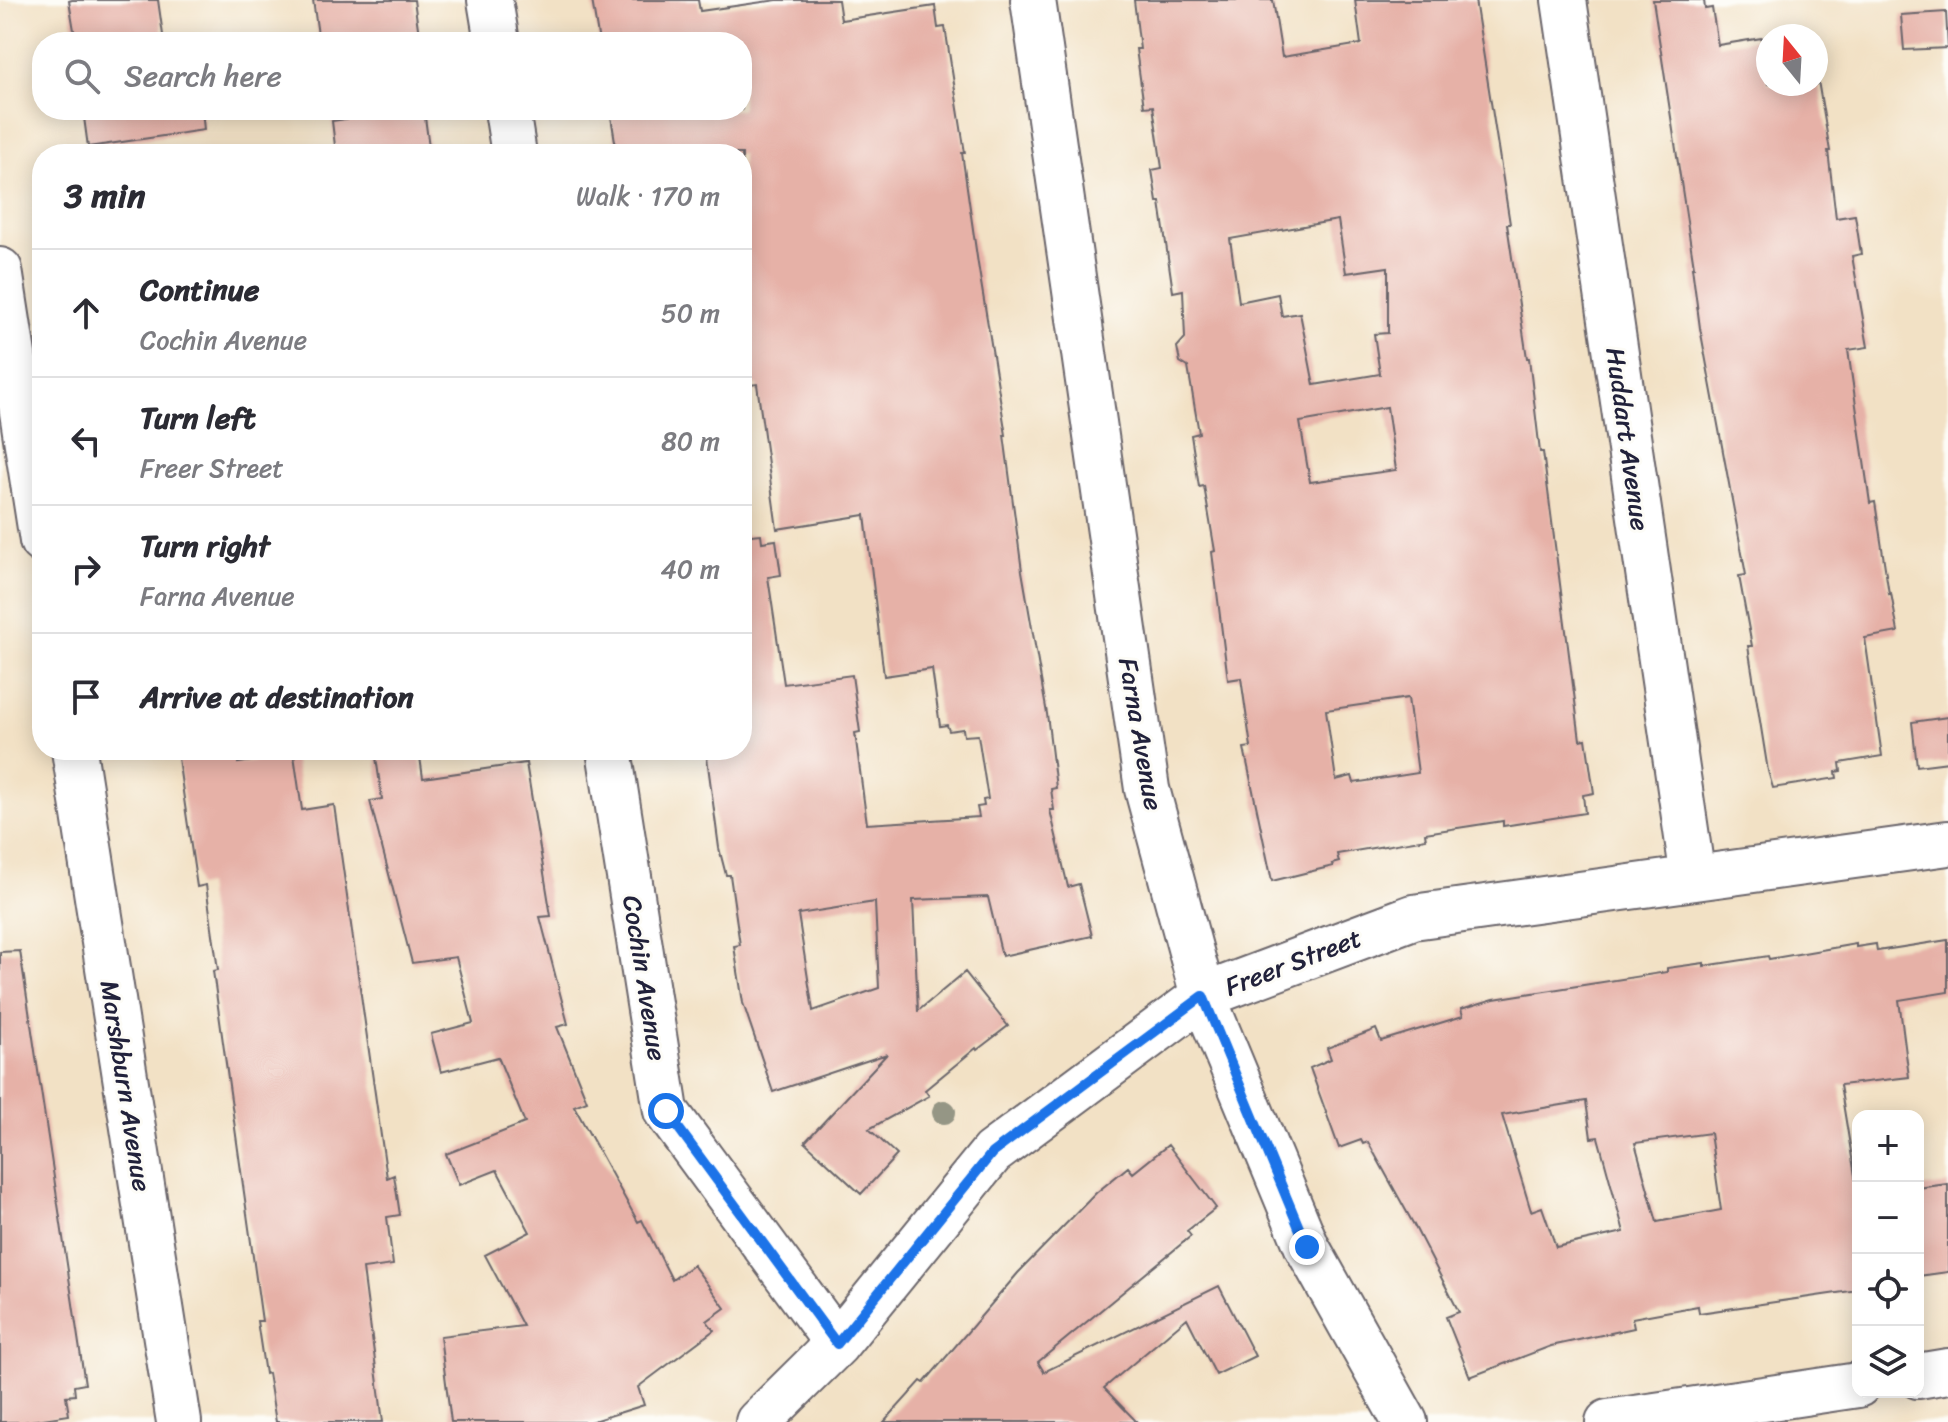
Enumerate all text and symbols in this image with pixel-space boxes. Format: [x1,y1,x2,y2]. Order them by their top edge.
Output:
north arrow [1756,24,1828,96]
search box [32,32,752,120]
text: Search here [124,49,282,103]
icon: search [60,54,104,98]
text: 3 min [64,166,145,226]
text: Walk · 170 m [576,173,720,219]
text: Continue [140,263,259,317]
text: 50 m [661,290,720,336]
icon: ahead [64,291,108,335]
text: Cochin Avenue [140,317,307,363]
street label: Huddart Avenue [1592,344,1664,534]
text: Turn left [140,391,256,445]
text: 80 m [661,418,720,464]
icon: left [64,419,108,463]
text: Freer Street [140,445,284,491]
text: Turn right [140,519,270,573]
text: 40 m [661,546,720,592]
icon: right [64,547,108,591]
text: Farna Avenue [140,573,295,619]
street label: Farna Avenue [1105,654,1177,814]
text: Arrive at destination [140,670,414,724]
icon: arrive [64,675,108,719]
street label: Cochin Avenue [609,892,681,1064]
street label: Freer Street [1218,915,1368,1009]
street label: Marshburn Avenue [87,977,165,1195]
route start [648,1093,684,1129]
map controls [1852,1110,1924,1398]
button: + [1852,1110,1924,1182]
button: − [1852,1182,1924,1254]
route end [1289,1229,1325,1265]
button: locate [1852,1254,1924,1326]
button: layers [1852,1326,1924,1398]

